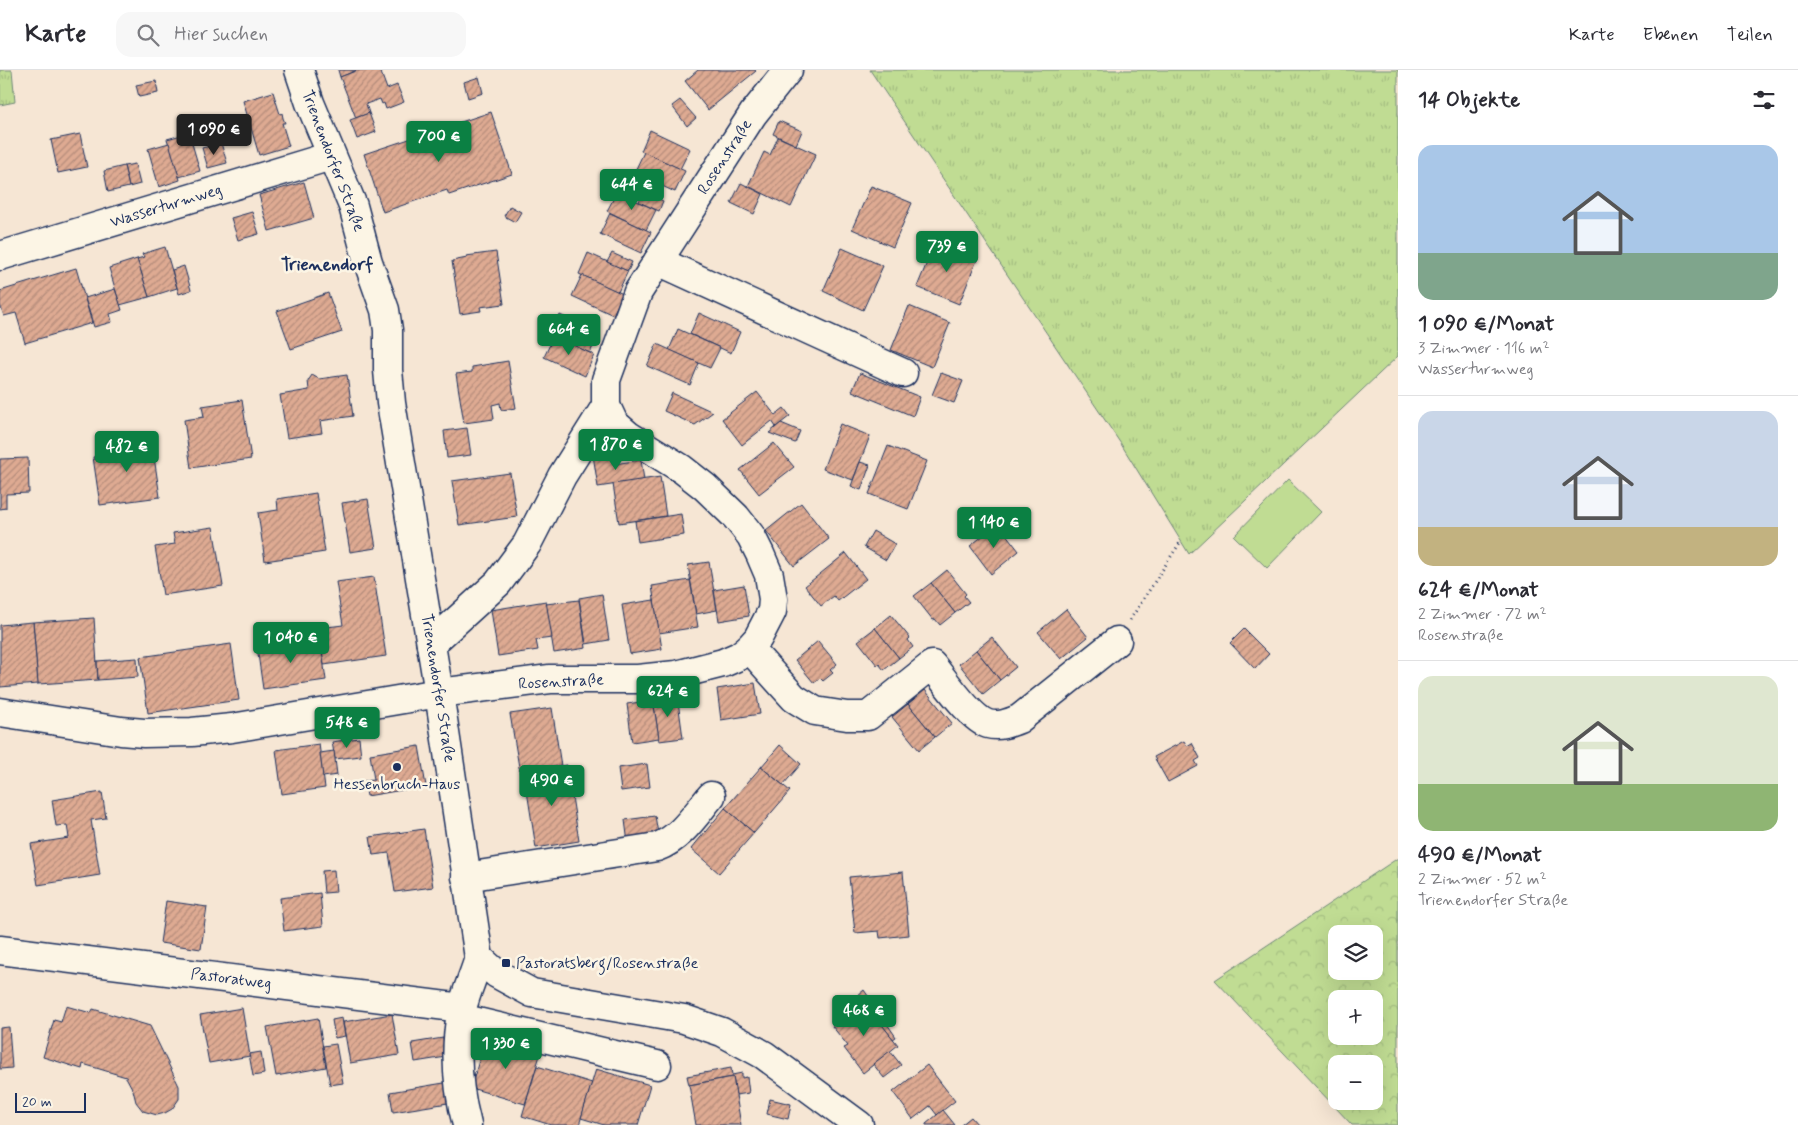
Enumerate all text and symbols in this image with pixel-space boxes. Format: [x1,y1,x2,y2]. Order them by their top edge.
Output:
search box [116,12,466,57]
text: Karte [25,19,86,50]
icon: search [134,21,162,49]
text: Hier suchen [174,22,268,47]
text: Karte [1569,23,1615,47]
text: Ebenen [1643,23,1699,47]
text: Teilen [1727,23,1773,47]
text: 14 Objekte [1418,86,1520,114]
icon: filters [1750,86,1778,114]
street label: Trienendorfer Straße [296,87,370,235]
pin: 1 090 € [168,114,260,156]
street label: Rosenstraße [693,115,757,199]
text: 1 090 € [188,119,240,140]
pin: 700 € [404,121,474,163]
text: 700 € [417,126,461,147]
pin: 644 € [597,168,667,211]
text: 644 € [611,174,653,195]
icon: home [1553,178,1643,268]
street label: Wasserturmweg [108,179,224,233]
pin: 739 € [912,230,982,273]
text: 739 € [927,236,967,257]
district label: Trienendorf [281,253,373,277]
text: 1 090 €/Monat [1418,310,1554,338]
pin: 664 € [534,314,604,356]
text: 664 € [548,319,590,340]
text: 3 Zimmer · 116 m² [1418,338,1550,359]
text: Wasserturmweg [1418,359,1534,380]
pin: 1 870 € [570,428,662,471]
pin: 482 € [92,430,162,473]
text: 1 870 € [590,434,642,455]
text: 482 € [106,436,148,457]
icon: home [1553,443,1643,533]
pin: 1 140 € [948,506,1040,549]
text: 1 140 € [968,512,1020,533]
text: 624 €/Monat [1418,576,1539,604]
text: 2 Zimmer · 72 m² [1418,604,1547,625]
street label: Trienendorfer Straße [416,612,460,764]
pin: 1 040 € [245,622,337,664]
text: Rosenstraße [1418,625,1504,646]
text: 1 040 € [264,627,318,648]
street label: Rosenstraße [518,669,604,695]
pin: 624 € [633,676,703,718]
text: 624 € [648,681,688,702]
pin: 548 € [312,706,382,749]
icon: home [1553,708,1643,798]
text: 548 € [326,712,368,733]
marker: Hessenbruch-Haus [391,761,403,773]
pin: 490 € [517,764,587,807]
text: 490 € [530,770,574,791]
place label: Hessenbruch-Haus [334,774,460,795]
text: 490 €/Monat [1418,841,1542,869]
text: 2 Zimmer · 52 m² [1418,869,1547,890]
text: Trienendorfer Straße [1418,890,1568,911]
map controls [1328,925,1383,1110]
button: layers [1328,925,1383,980]
place label: Pastoratsberg/Rosenstraße [516,953,699,975]
marker: Pastoratsberg/Rosenstraße [500,957,512,969]
street label: Pastoratweg [189,964,273,994]
button: + [1328,990,1383,1045]
pin: 468 € [829,994,899,1037]
text: 468 € [843,1000,885,1021]
pin: 1 330 € [460,1028,552,1070]
text: 1 330 € [482,1033,530,1054]
button: − [1328,1055,1383,1110]
scale bar [15,1090,86,1113]
text: 20 m [22,1093,52,1111]

